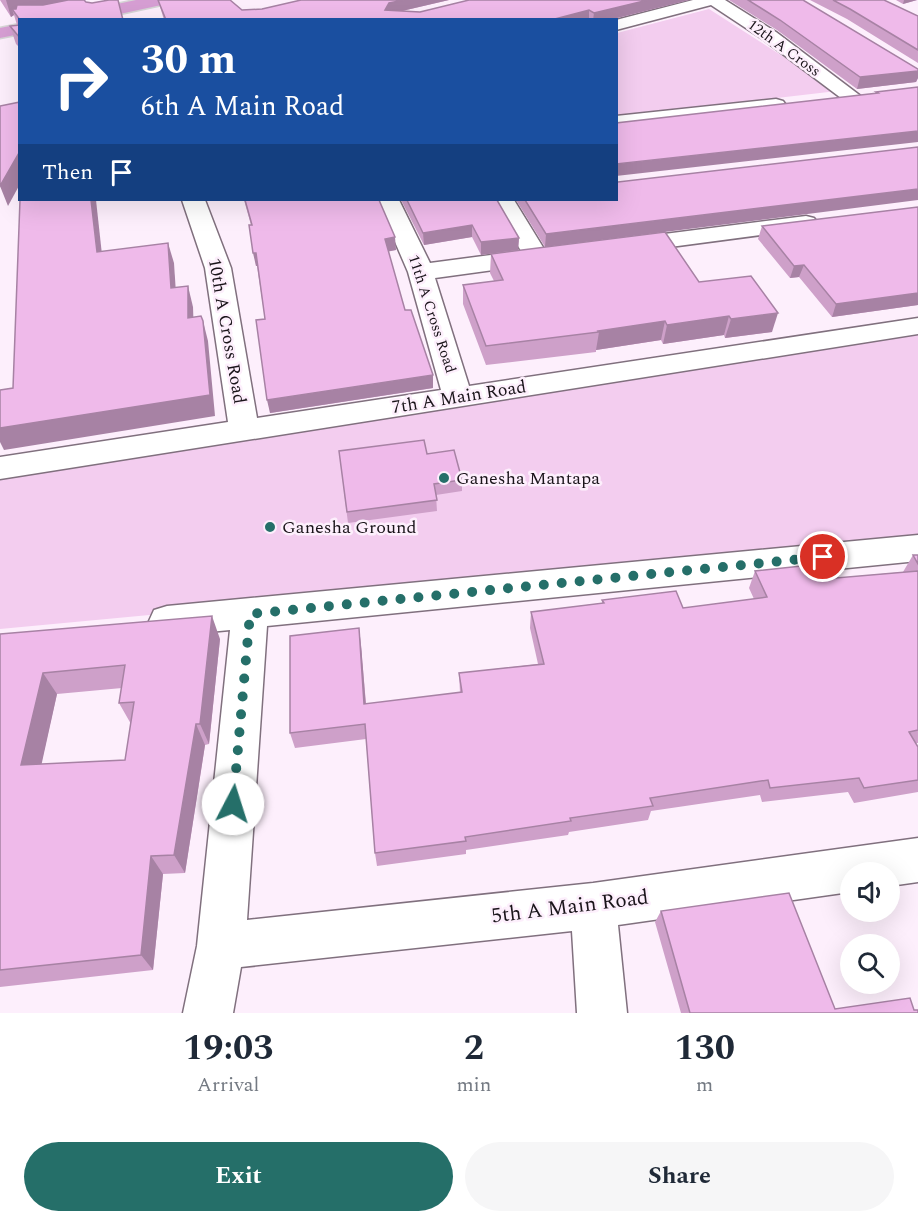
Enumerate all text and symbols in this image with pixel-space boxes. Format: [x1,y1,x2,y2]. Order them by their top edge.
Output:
street label: 12th A Cross [743,14,825,82]
text: 30 m [141,29,236,92]
icon: right [42,42,120,120]
text: 6th A Main Road [141,86,344,128]
text: Then [42,156,93,189]
icon: arrive [105,156,138,189]
street label: 11th A Cross Road [402,252,462,376]
street label: 10th A Cross Road [201,256,253,406]
street label: 7th A Main Road [390,373,528,421]
place label: Ganesha Mantapa [456,465,600,492]
marker: Ganesha Mantapa [437,471,451,485]
place label: Ganesha Ground [282,514,417,541]
marker: Ganesha Ground [263,520,277,534]
pin [797,531,848,582]
icon: arrive [806,540,839,573]
position arrow [201,772,265,836]
map controls [840,862,900,994]
button: sound [840,862,900,922]
street label: 5th A Main Road [490,881,650,933]
button: search [840,934,900,994]
text: 19:03 [183,1021,273,1076]
text: 2 [464,1021,484,1076]
text: 130 [674,1021,735,1076]
text: Arrival [197,1070,259,1100]
text: min [456,1070,491,1100]
text: m [696,1070,713,1100]
button: Exit [24,1142,453,1211]
button: Share [465,1142,894,1211]

